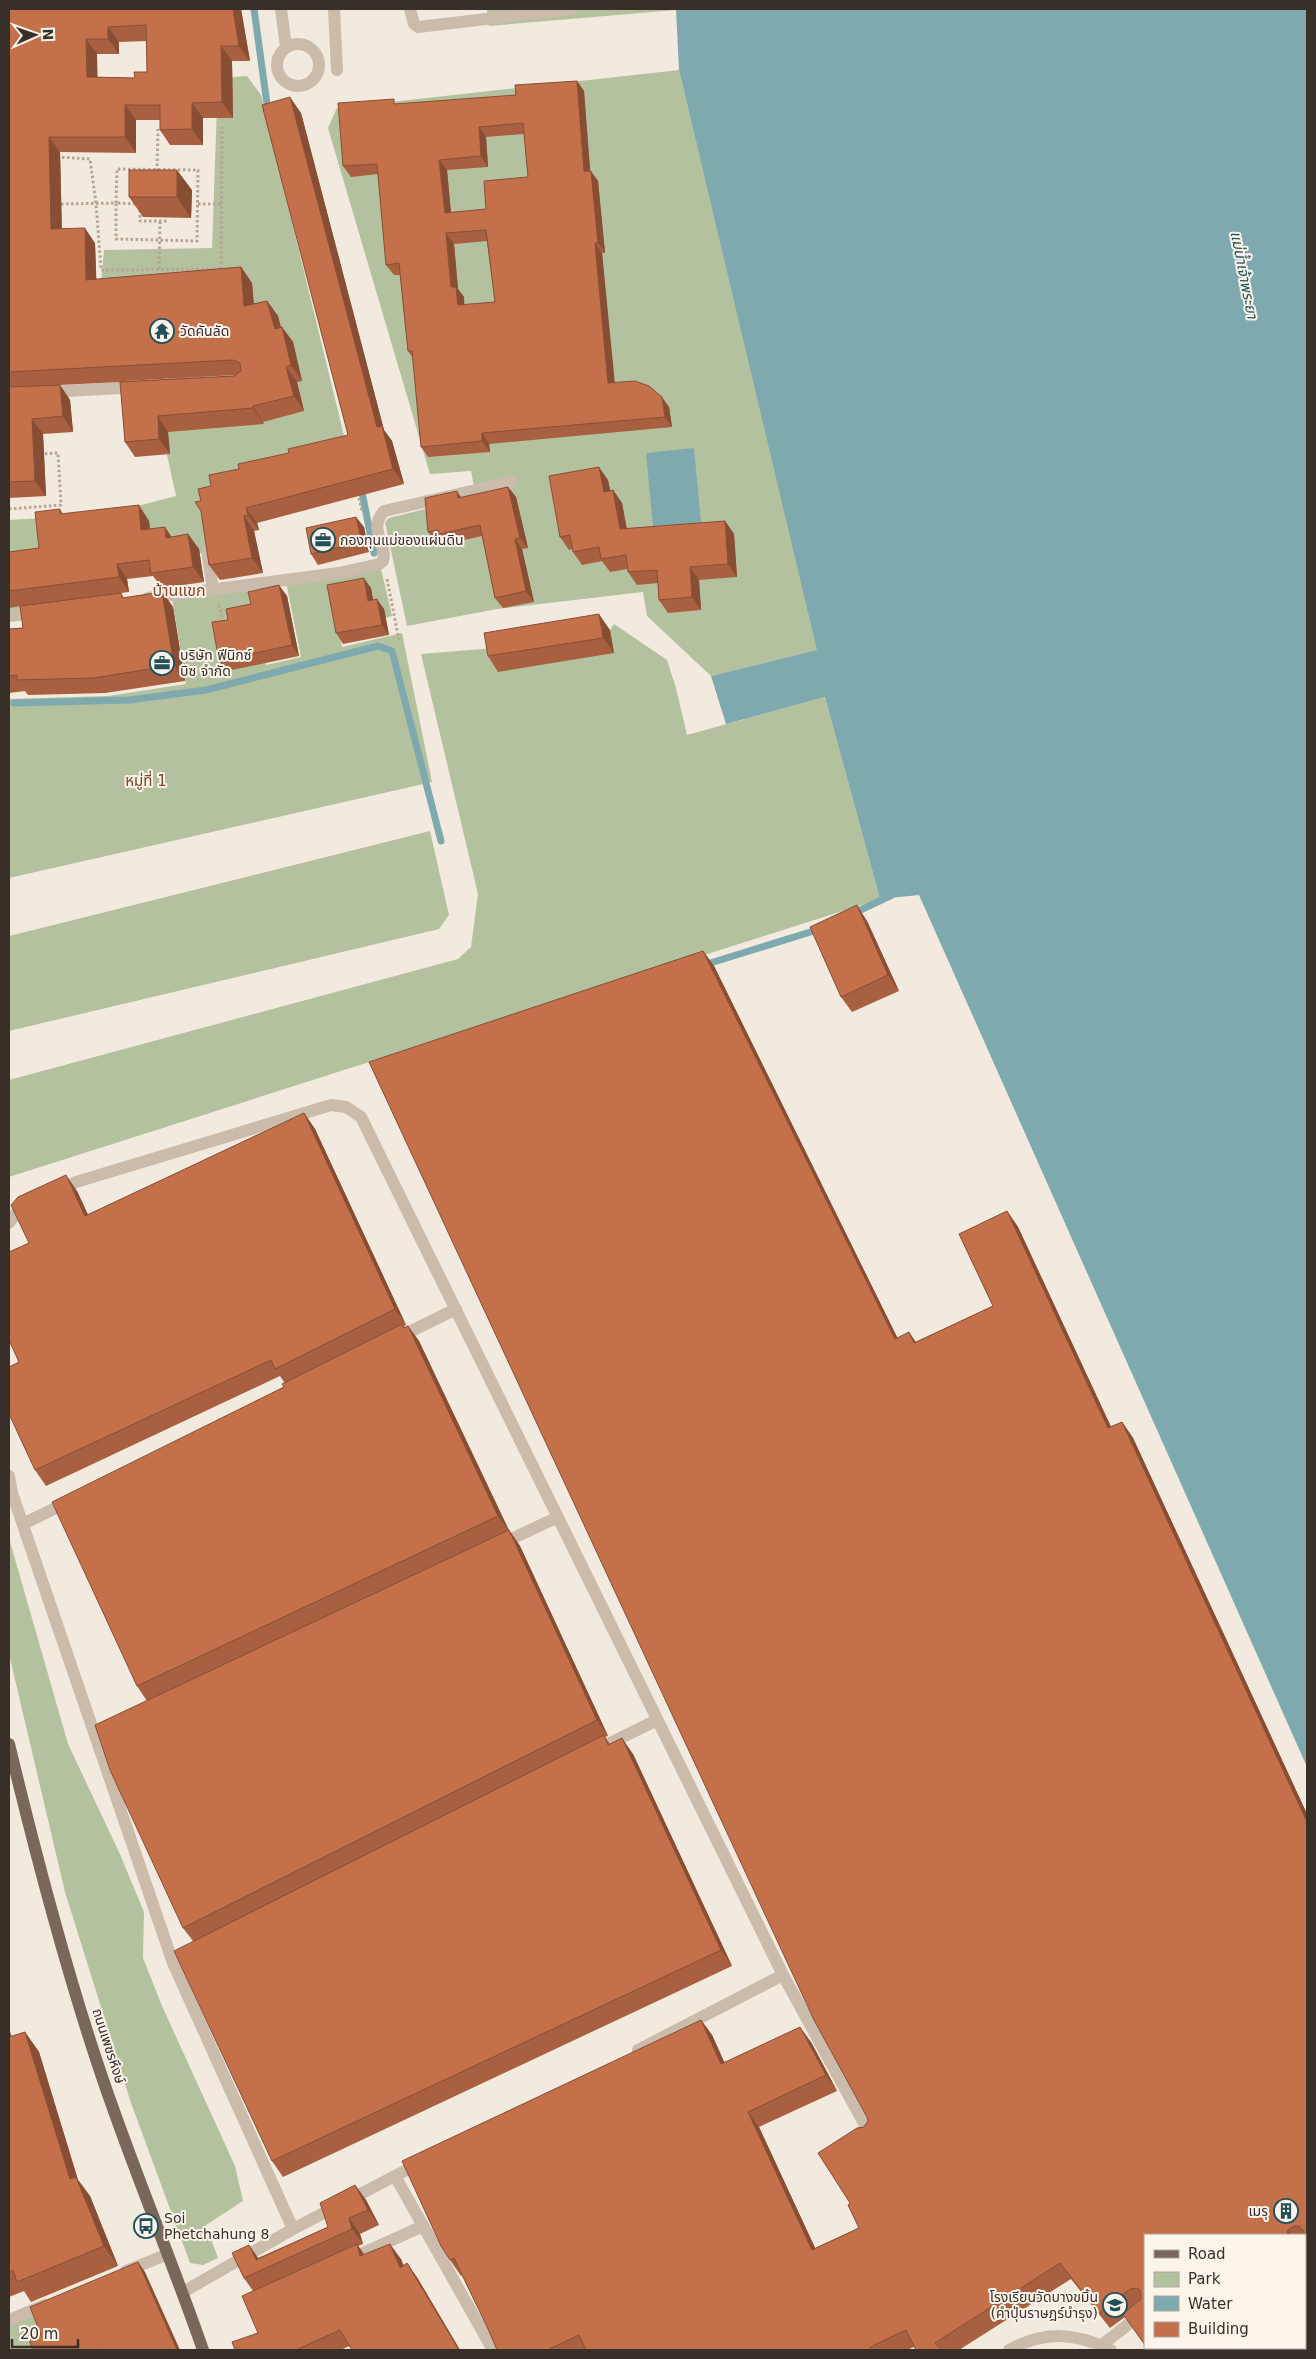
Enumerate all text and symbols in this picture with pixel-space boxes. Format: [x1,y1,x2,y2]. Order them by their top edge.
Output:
north arrow [10,10,60,60]
text: N [40,28,56,41]
water label: แม่น้ำเจ้าพระยา [1227,229,1263,321]
temple icon: วัดคันลัด [149,318,175,344]
place label: วัดคันลัด [180,323,229,339]
office icon: กองทุนแม่ของแผ่นดิน [310,527,336,553]
place label: กองทุนแม่ของแผ่นดิน [340,532,464,549]
district label: บ้านแขก [152,581,206,600]
place label: บริษัท ฟีนิกซ์ บิซ จำกัด [180,647,252,679]
office icon: บริษัท ฟีนิกซ์ บิซ จำกัด [149,650,175,676]
district label: หมู่ที่ 1 [125,770,167,790]
street label: ถนนเพชรหึงษ์ [89,2006,129,2086]
building icon: เมรุ [1273,2198,1299,2224]
place label: เมรุ [1248,2203,1268,2220]
place label: Soi Phetchahung 8 [164,2210,269,2242]
bus stop icon: Soi Phetchahung 8 [133,2213,159,2239]
legend [1144,2234,1306,2349]
text: Road [1188,2245,1226,2263]
text: Park [1188,2270,1221,2288]
place label: โรงเรียนวัดบางขมิ้น (คำปุ่นราษฎร์บำรุง) [990,2288,1098,2322]
school or university icon: โรงเรียนวัดบางขมิ้น (คำปุ่นราษฎร์บำรุง) [1102,2292,1128,2318]
text: Water [1188,2295,1233,2313]
scale bar [12,2316,79,2348]
text: Building [1188,2320,1249,2338]
text: 20 m [20,2325,58,2343]

